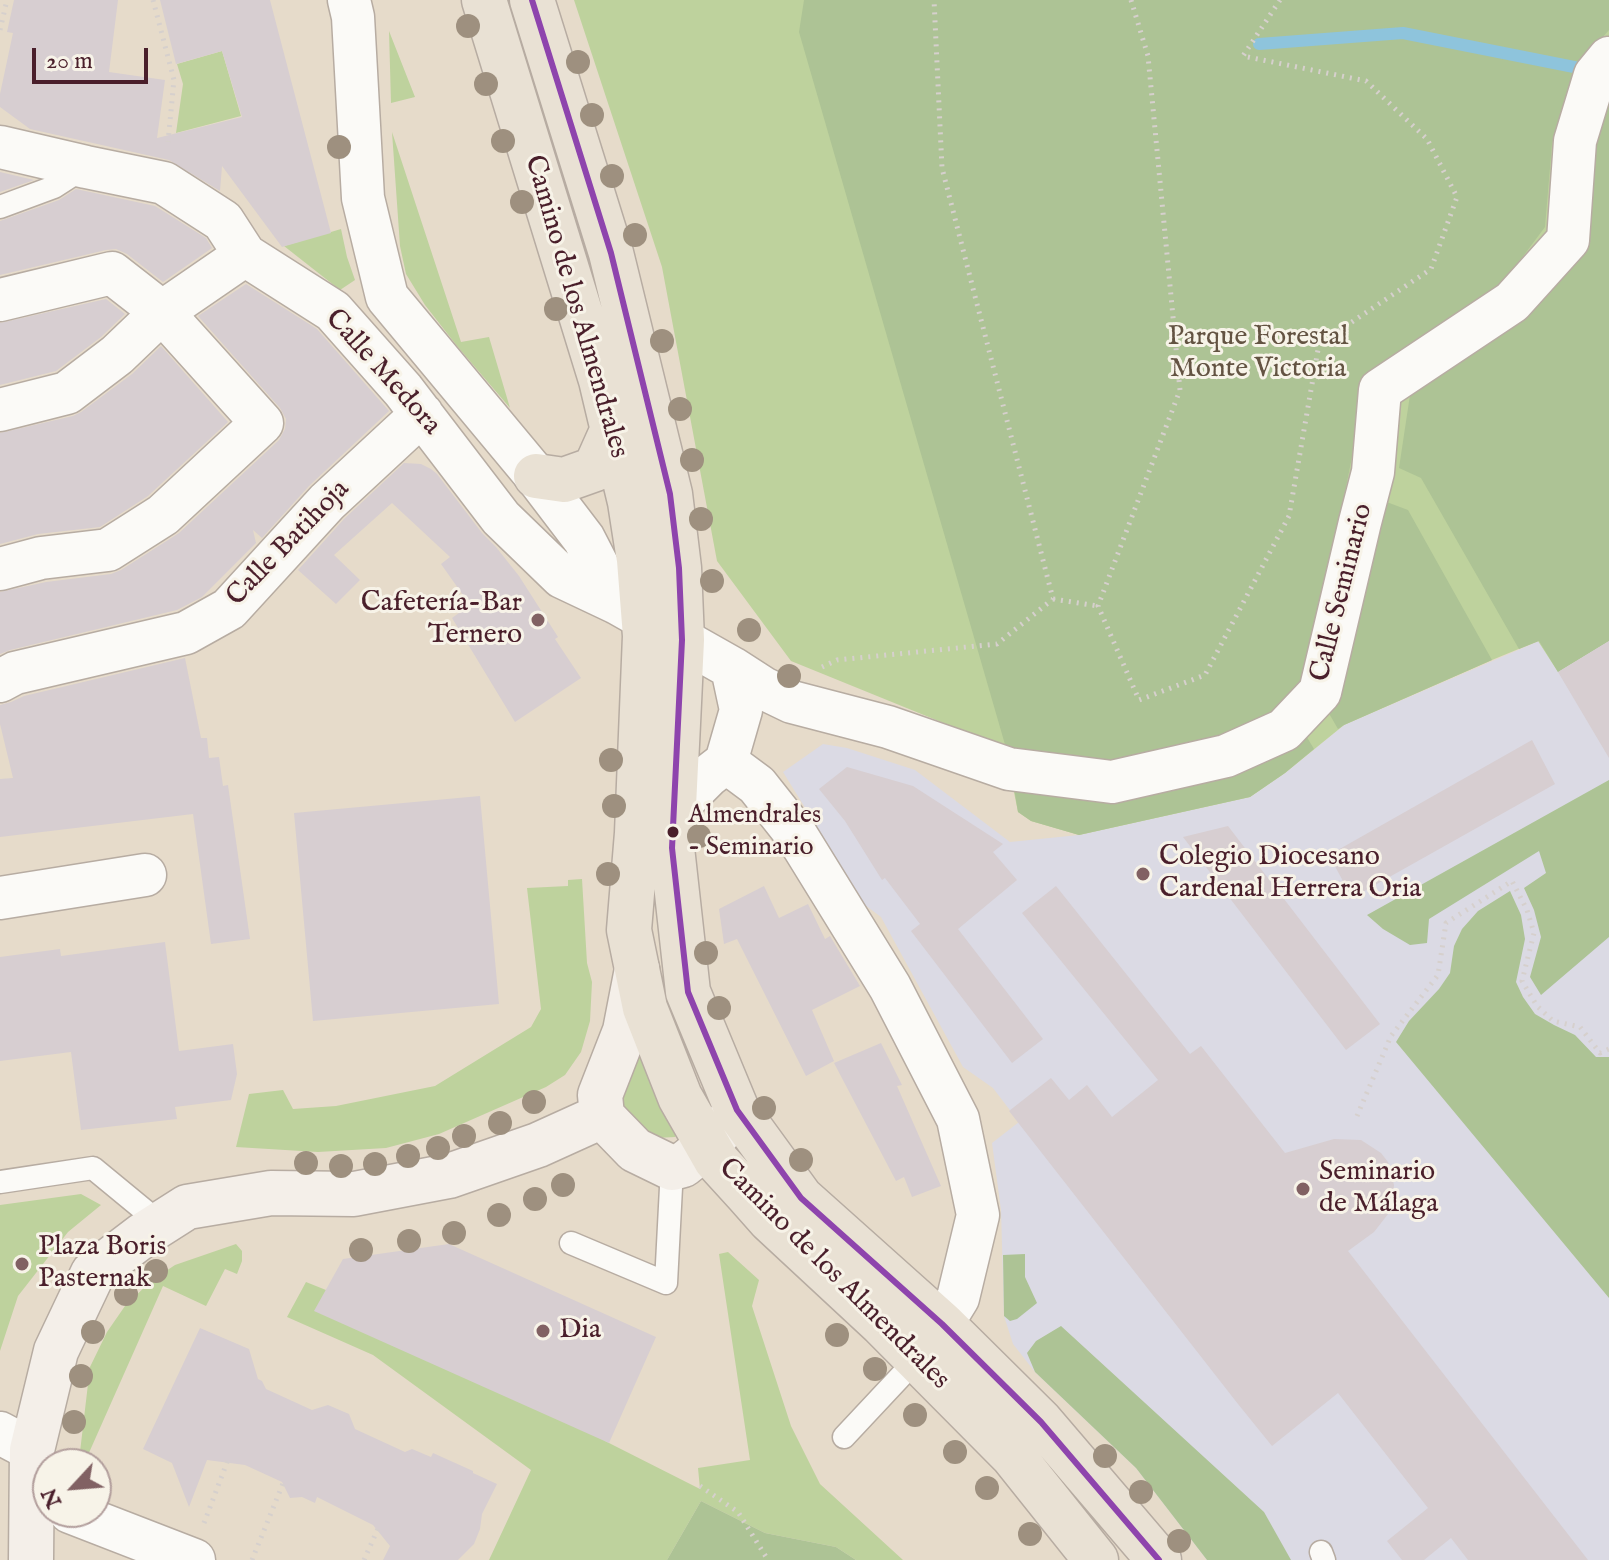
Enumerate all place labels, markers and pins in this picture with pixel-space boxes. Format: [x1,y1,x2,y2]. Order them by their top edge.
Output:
place label: Cafetería-Bar Ternero [361,587,522,653]
marker: Cafetería-Bar Ternero [529,611,547,629]
place label: Almendrales - Seminario [688,801,821,862]
marker: Almendrales - Seminario [665,824,681,840]
place label: Colegio Diocesano Cardenal Herrera Oria [1159,841,1421,907]
marker: Colegio Diocesano Cardenal Herrera Oria [1134,865,1152,883]
place label: Seminario de Málaga [1319,1156,1438,1222]
marker: Seminario de Málaga [1294,1180,1312,1198]
place label: Plaza Boris Pasternak [38,1231,166,1297]
marker: Plaza Boris Pasternak [13,1255,31,1273]
place label: Dia [559,1314,601,1348]
marker: Dia [534,1322,552,1340]

